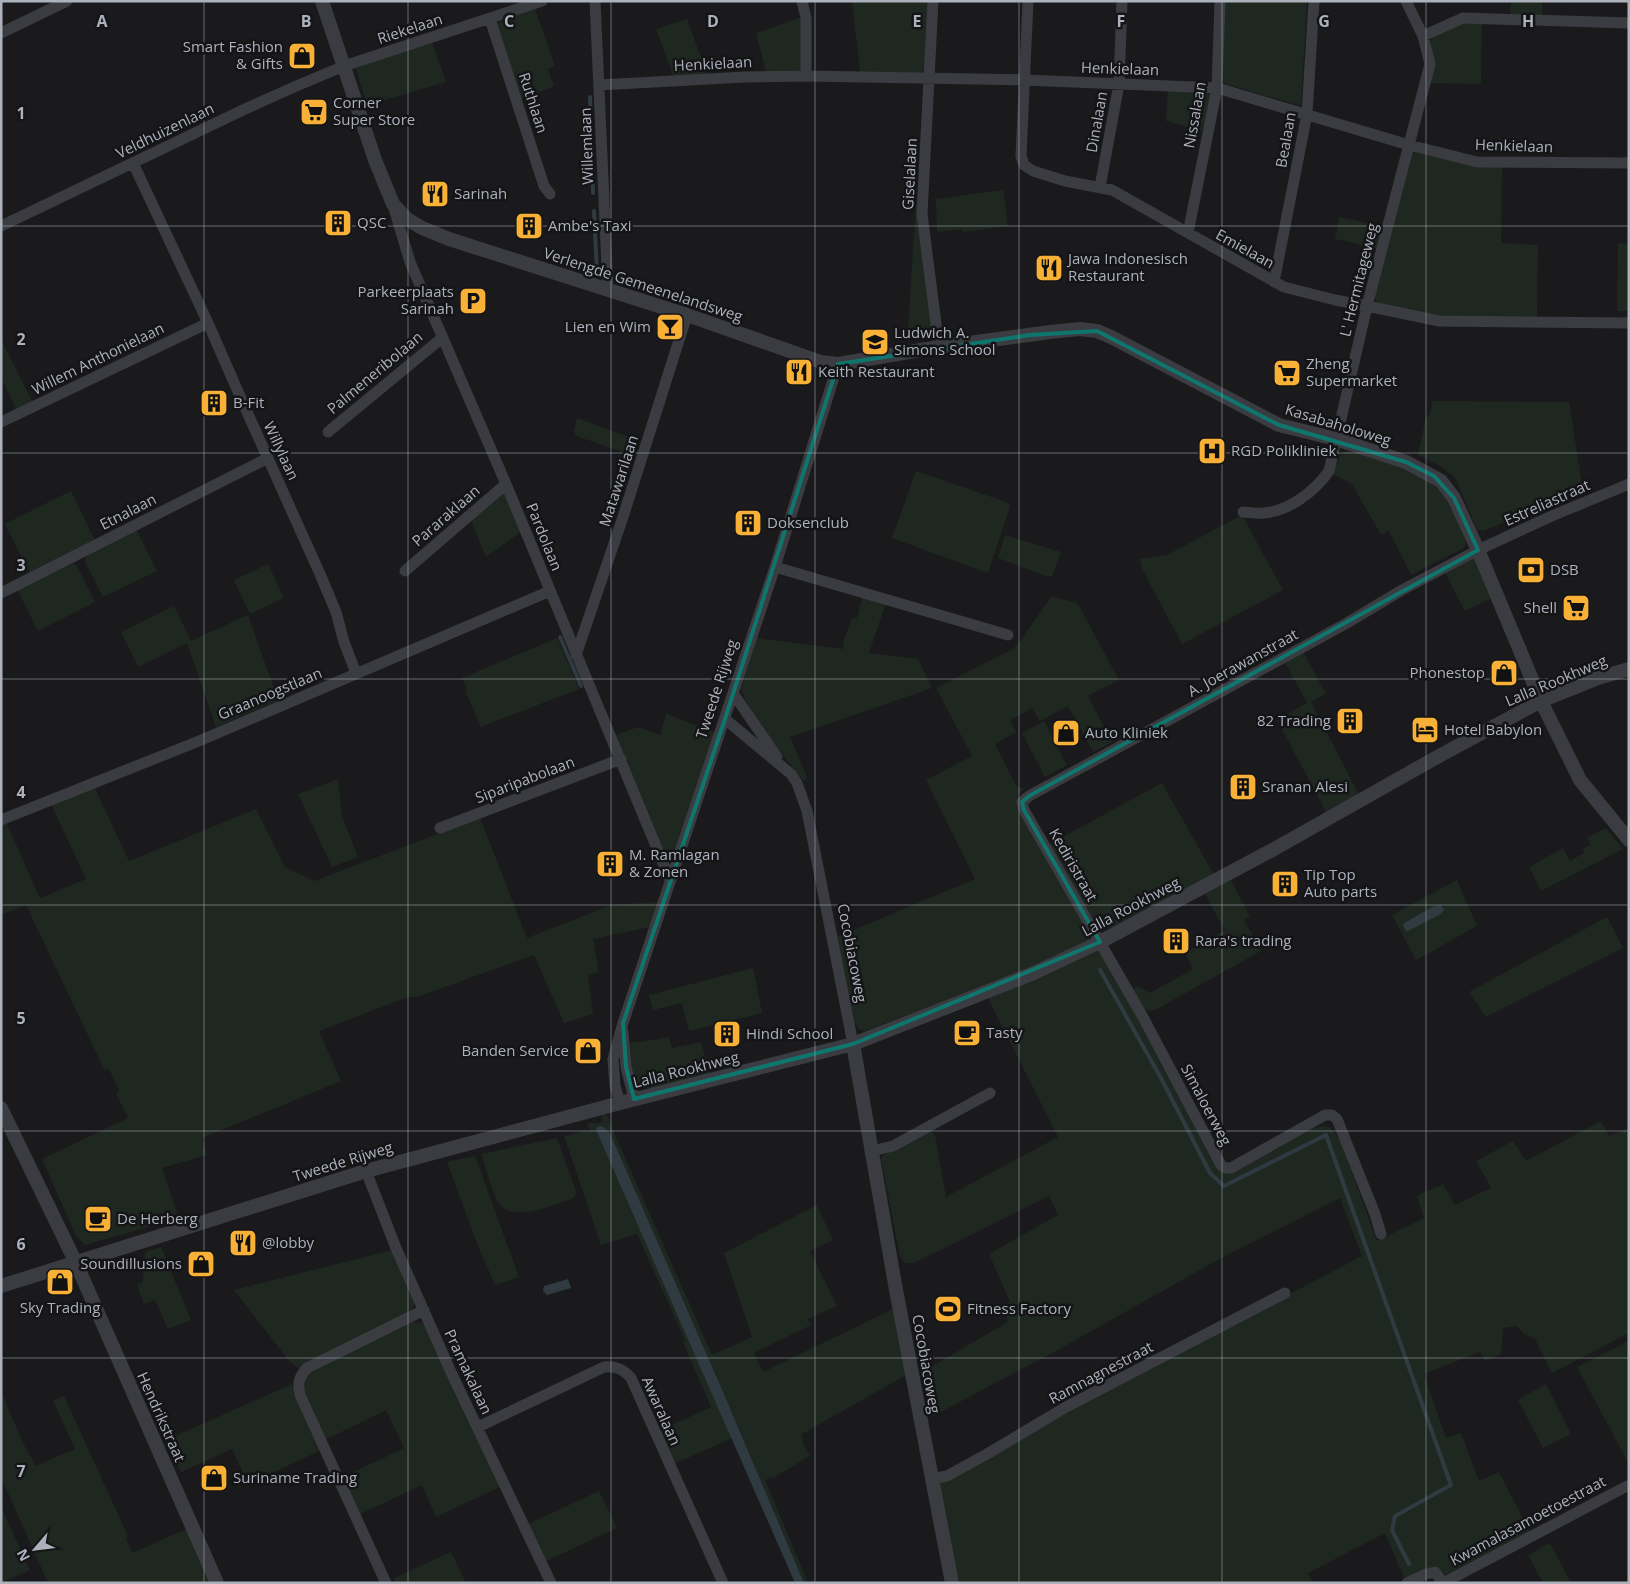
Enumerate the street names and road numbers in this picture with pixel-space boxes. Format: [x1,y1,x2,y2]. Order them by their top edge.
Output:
street label: Riekelaan [375,8,445,48]
street label: Henkielaan [673,51,753,75]
street label: Henkielaan [1080,57,1160,79]
street label: Ruthlaan [515,70,553,136]
street label: Nissalaan [1178,80,1210,150]
street label: Dinalaan [1081,90,1111,154]
street label: Veldhuizenlaan [112,98,217,163]
street label: Willemlaan [575,107,597,185]
street label: Bealaan [1270,110,1300,169]
street label: Henkielaan [1474,134,1554,156]
street label: Giselalaan [897,137,921,210]
street label: L' Hermitageweg [1334,221,1382,339]
street label: Emielaan [1213,224,1278,272]
street label: Verlengde Gemeenelandsweg [541,242,745,326]
street label: Willem Anthonielaan [28,317,167,399]
street label: Palmeneribolaan [322,326,426,418]
street label: Kasabaholoweg [1283,398,1394,450]
street label: Willylaan [260,418,304,483]
street label: Matawarilaan [594,432,642,529]
street label: Estreliastraat [1501,474,1593,530]
street label: Pararaklaan [407,480,484,550]
street label: Etnalaan [96,488,159,534]
street label: Pardolaan [522,500,568,573]
street label: A. Joerawanstraat [1184,624,1301,701]
street label: Tweede Rijweg [691,637,742,741]
street label: Lalla Rookhweg [1502,650,1609,710]
street label: Graanoogstlaan [214,662,325,724]
street label: Siparipabolaan [472,751,577,807]
street label: Kediristraat [1045,824,1103,905]
street label: Lalla Rookhweg [1078,872,1183,940]
street label: Cocobiacoweg [834,902,872,1004]
street label: Lalla Rookhweg [631,1046,741,1092]
street label: Simaloerweg [1177,1060,1237,1149]
street label: Tweede Rijweg [290,1136,395,1186]
street label: Cocobiacoweg [908,1313,946,1415]
street label: Pramakalaan [440,1326,497,1417]
street label: Ramnagnestraat [1045,1336,1156,1408]
street label: Hendrikstraat [133,1369,191,1465]
street label: Awaralaan [638,1373,686,1448]
street label: Kwamalasamoetoestraat [1446,1471,1609,1570]

